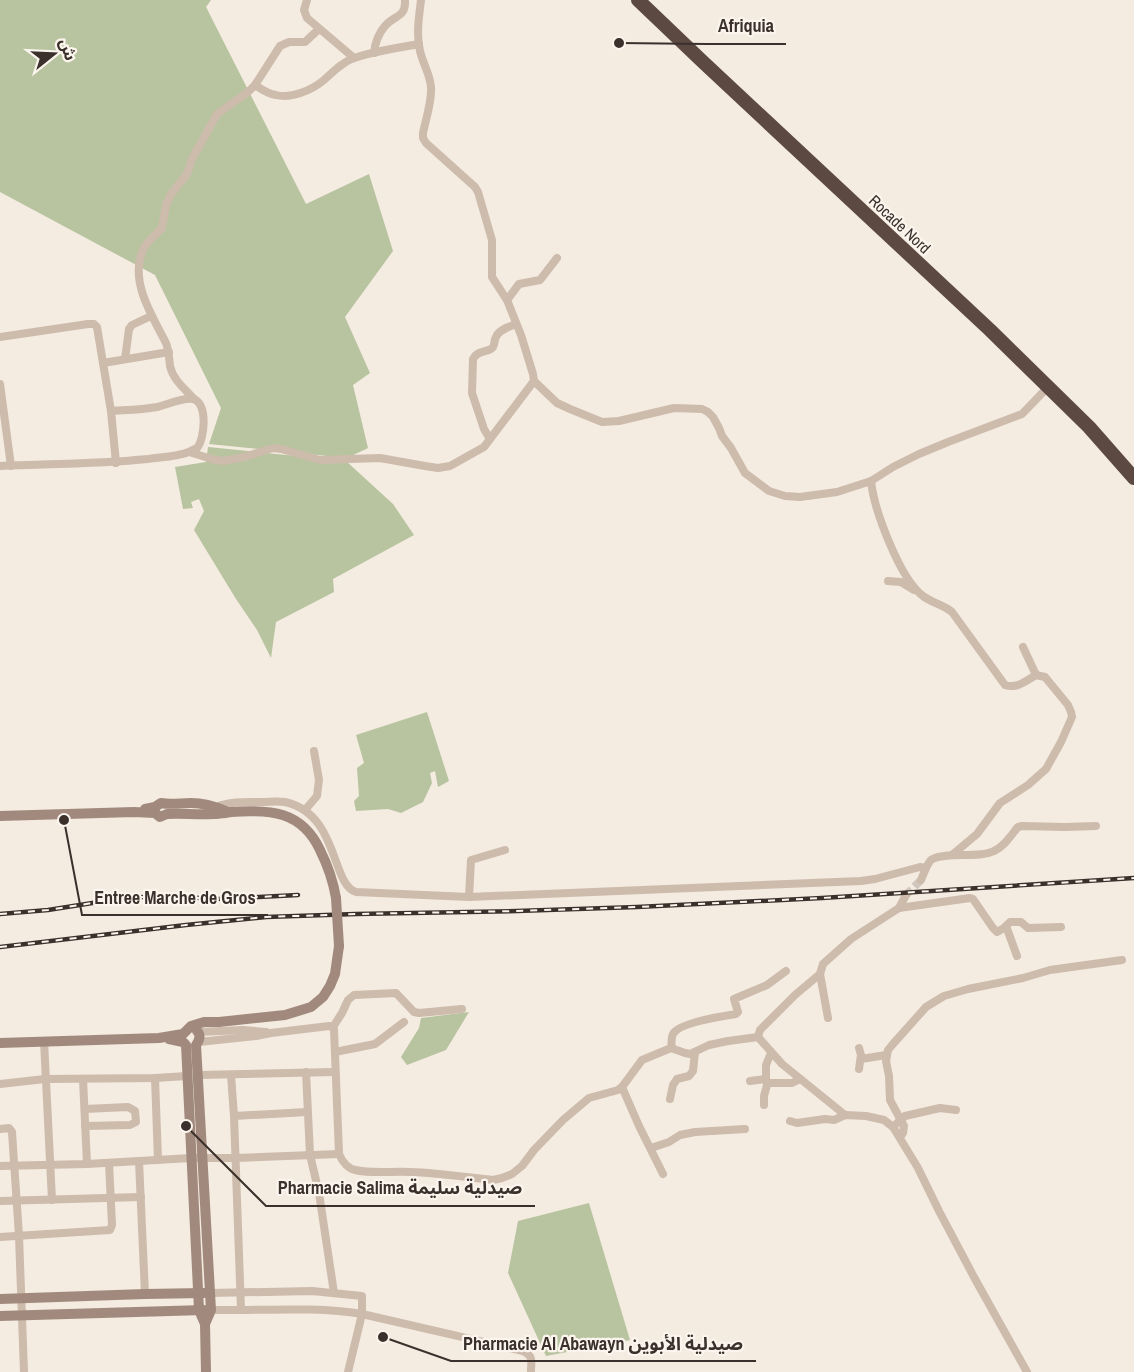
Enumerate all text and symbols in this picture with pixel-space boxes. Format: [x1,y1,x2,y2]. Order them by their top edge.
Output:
callout: Afriquia [706,8,786,44]
text: Afriquia [718,13,775,38]
north arrow [24,24,84,84]
text: ش [54,36,82,63]
street label: Rocade Nord [864,190,936,258]
callout: Entree Marche de Gros [82,879,268,915]
text: Entree Marche de Gros [94,885,256,910]
callout: Pharmacie Salima صيدلية سليمة [266,1170,535,1206]
text: Pharmacie Salima صيدلية سليمة [278,1175,522,1200]
callout: Pharmacie Al Abawayn صيدلية الأبوين [451,1325,756,1361]
text: Pharmacie Al Abawayn صيدلية الأبوين [463,1331,743,1356]

